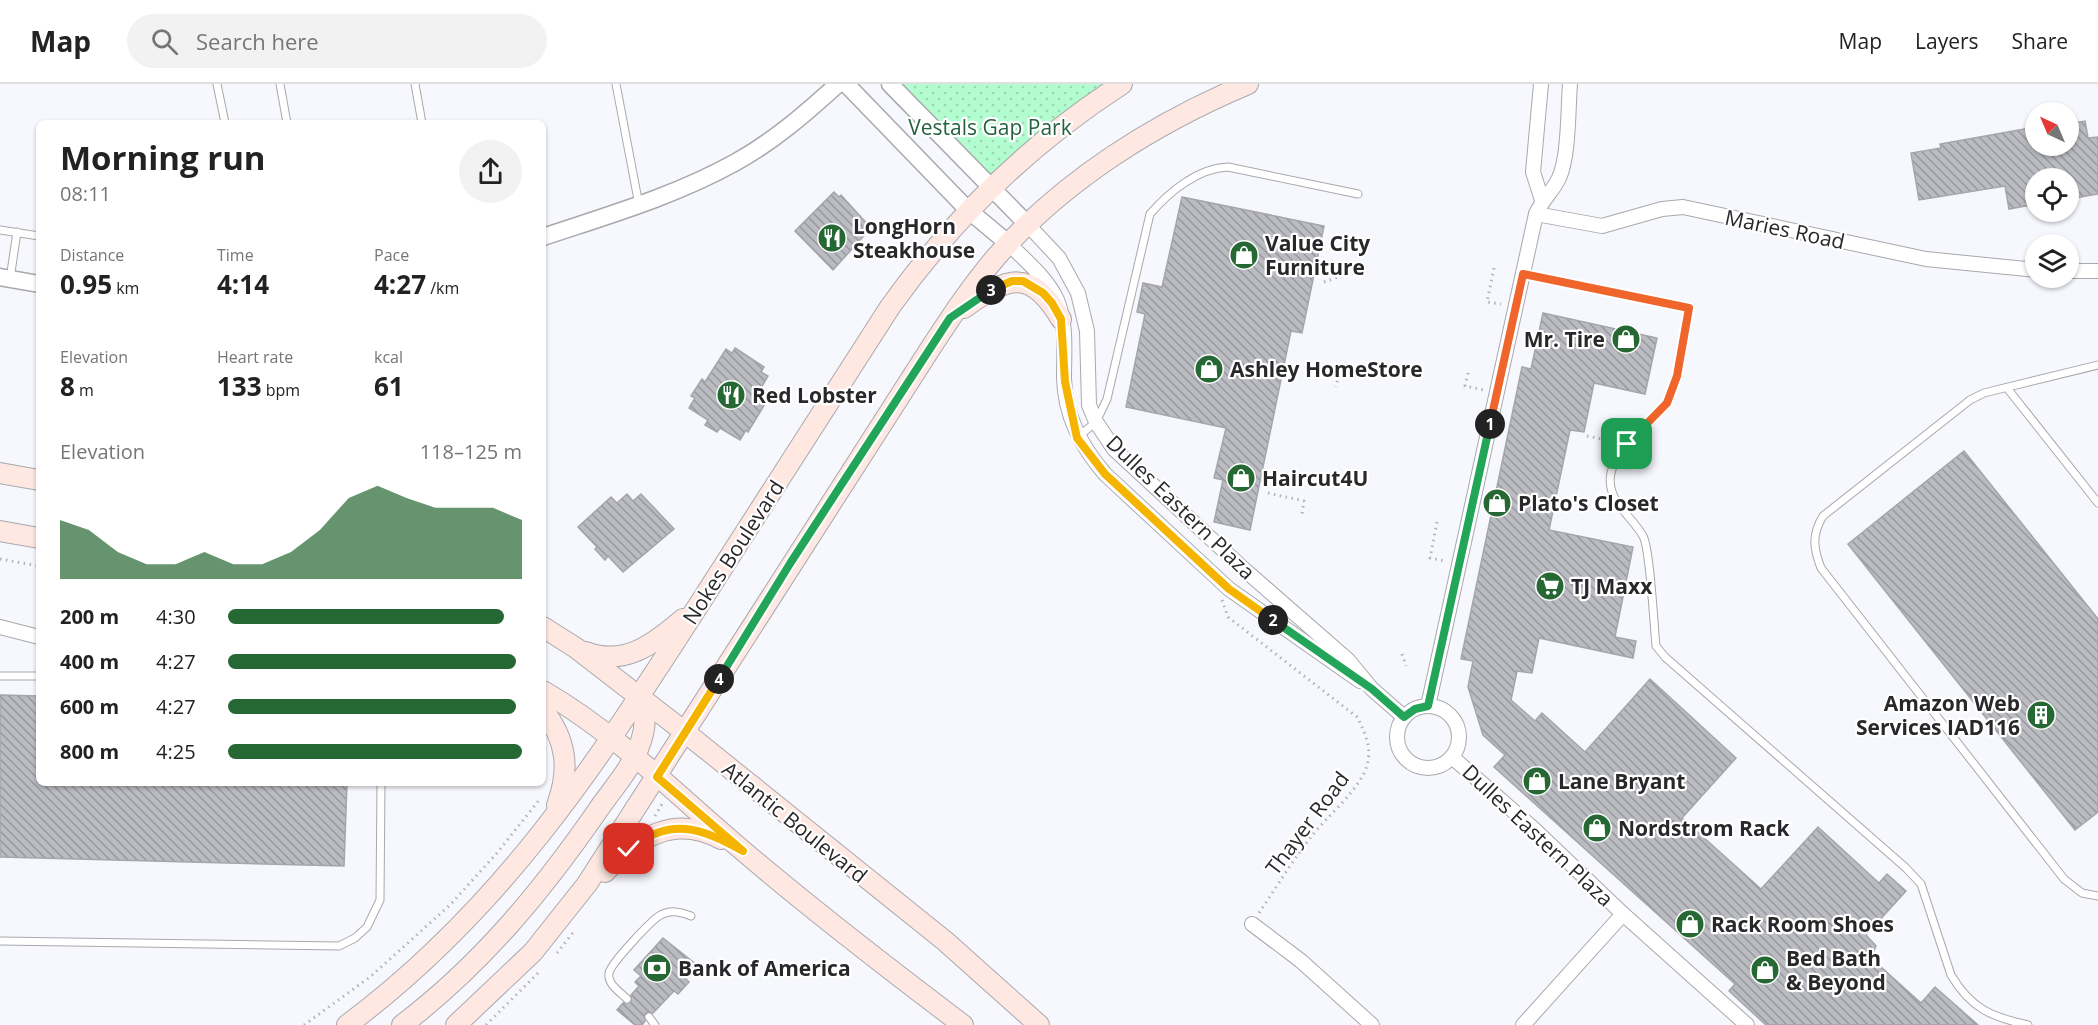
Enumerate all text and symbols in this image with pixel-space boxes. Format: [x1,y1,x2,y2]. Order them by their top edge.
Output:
search box [127,14,547,68]
text: Map [30,22,91,60]
icon: search [148,25,181,58]
text: Search here [196,26,319,56]
text: Map [1839,27,1882,55]
text: Layers [1915,27,1979,55]
text: Share [2012,27,2068,55]
north arrow [2025,102,2079,156]
map controls [2025,102,2079,288]
park label: Vestals Gap Park [908,113,1072,141]
text: Morning run [60,135,266,180]
button: share [459,140,522,203]
button: locate [2025,168,2079,222]
text: 08:11 [60,180,111,207]
street label: Maries Road [1723,203,1847,255]
place label: LongHorn Steakhouse [853,212,975,264]
restaurant icon: LongHorn Steakhouse [816,222,848,254]
place label: Value City Furniture [1265,229,1370,281]
button: layers [2025,234,2079,288]
shop icon: Value City Furniture [1228,239,1260,271]
text: Distance [60,244,124,266]
text: Time [217,244,254,266]
text: Pace [374,244,409,266]
text: 0.95 [60,266,112,302]
text: 4:14 [217,266,269,302]
text: 4:27 [374,266,426,302]
pin: 3 [976,275,1006,305]
text: km [112,277,139,299]
text: /km [426,277,459,299]
text: 3 [986,279,996,301]
shop icon: Mr. Tire [1610,323,1642,355]
place label: Mr. Tire [1524,325,1605,353]
text: Elevation [60,346,128,368]
text: Heart rate [217,346,293,368]
text: kcal [374,346,403,368]
shop icon: Ashley HomeStore [1193,353,1225,385]
place label: Ashley HomeStore [1230,355,1423,383]
text: 8 [60,368,75,404]
text: 133 [217,368,262,404]
text: 61 [374,368,404,404]
text: m [75,379,94,401]
text: bpm [262,379,300,401]
restaurant icon: Red Lobster [715,379,747,411]
place label: Red Lobster [752,381,877,409]
pin: 1 [1475,409,1505,439]
text: 1 [1485,413,1495,435]
pin [1601,418,1652,469]
icon: arrive [1610,427,1643,460]
street label: Dulles Eastern Plaza [1101,429,1261,585]
text: Elevation [60,438,145,465]
text: 118–125 m [420,438,522,465]
shop icon: Haircut4U [1225,462,1257,494]
place label: Haircut4U [1262,464,1368,492]
street label: Nokes Boulevard [676,475,790,629]
shop icon: Plato's Closet [1481,487,1513,519]
place label: Plato's Closet [1518,489,1659,517]
supermarket icon: TJ Maxx [1534,570,1566,602]
place label: TJ Maxx [1571,572,1653,600]
text: 200 m [60,603,119,630]
text: 4:30 [156,603,196,630]
pin: 2 [1258,605,1288,635]
text: 2 [1268,609,1278,631]
text: 400 m [60,648,119,675]
text: 4:27 [156,648,196,675]
pin: 4 [704,664,734,694]
text: 4 [714,668,724,690]
place label: Amazon Web Services IAD116 [1856,689,2020,741]
text: 600 m [60,693,119,720]
text: 4:27 [156,693,196,720]
building icon: Amazon Web Services IAD116 [2025,699,2057,731]
text: 800 m [60,738,119,765]
text: 4:25 [156,738,196,765]
street label: Atlantic Boulevard [717,755,873,889]
street label: Dulles Eastern Plaza [1457,758,1619,912]
shop icon: Lane Bryant [1521,765,1553,797]
street label: Thayer Road [1259,766,1355,880]
place label: Lane Bryant [1558,767,1685,795]
shop icon: Nordstrom Rack [1581,812,1613,844]
place label: Nordstrom Rack [1618,814,1790,842]
pin [603,823,654,874]
icon: check [612,832,645,865]
shop icon: Rack Room Shoes [1674,908,1706,940]
place label: Rack Room Shoes [1711,910,1894,938]
place label: Bed Bath & Beyond [1786,944,1886,996]
bank icon: Bank of America [641,952,673,984]
place label: Bank of America [678,954,851,982]
shop icon: Bed Bath & Beyond [1749,954,1781,986]

